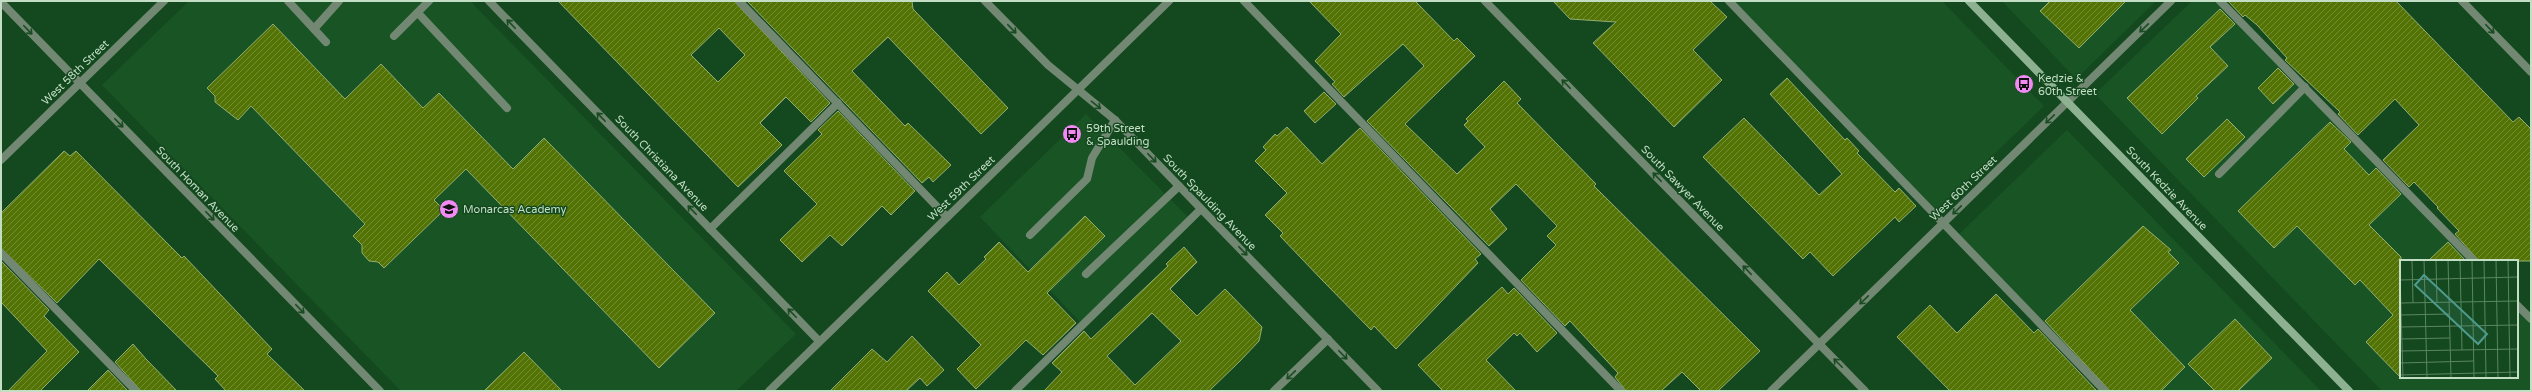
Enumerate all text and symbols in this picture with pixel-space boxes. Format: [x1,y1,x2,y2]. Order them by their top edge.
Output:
one-way arrow [506,19,515,29]
one-way arrow [2139,23,2149,32]
one-way arrow [1008,24,1017,34]
one-way arrow [2485,24,2494,34]
one-way arrow [23,25,33,35]
street label: West 58th Street [39,37,112,108]
place label: Kedzie & 60th Street [2038,72,2097,98]
bus stop icon: Kedzie & 60th Street [2013,73,2035,95]
one-way arrow [1561,79,1571,89]
one-way arrow [1091,100,1102,109]
one-way arrow [596,112,606,122]
street label: South Christiana Avenue [612,113,711,214]
one-way arrow [2045,114,2055,124]
one-way arrow [114,118,124,128]
place label: 59th Street & Spaulding [1086,122,1149,148]
bus stop icon: 59th Street & Spaulding [1061,123,1083,145]
street label: South Sawyer Avenue [1638,143,1727,234]
street label: South Homan Avenue [153,144,242,235]
street label: South Kedzie Avenue [2123,144,2210,233]
street label: South Spaulding Avenue [1160,152,1259,253]
street label: West 59th Street [925,153,998,224]
one-way arrow [1147,153,1157,163]
street label: West 60th Street [1927,153,2000,224]
one-way arrow [1652,172,1661,182]
school or university icon: Monarcas Academy [438,198,460,220]
place label: Monarcas Academy [463,203,567,216]
one-way arrow [687,205,697,215]
one-way arrow [1952,205,1962,215]
one-way arrow [205,211,214,221]
one-way arrow [1238,246,1248,256]
inset map [2400,260,2518,378]
one-way arrow [1742,265,1752,275]
one-way arrow [1859,295,1869,305]
one-way arrow [295,304,305,314]
one-way arrow [787,308,797,318]
one-way arrow [1338,350,1348,360]
one-way arrow [1833,358,1843,368]
one-way arrow [1286,370,1296,380]

